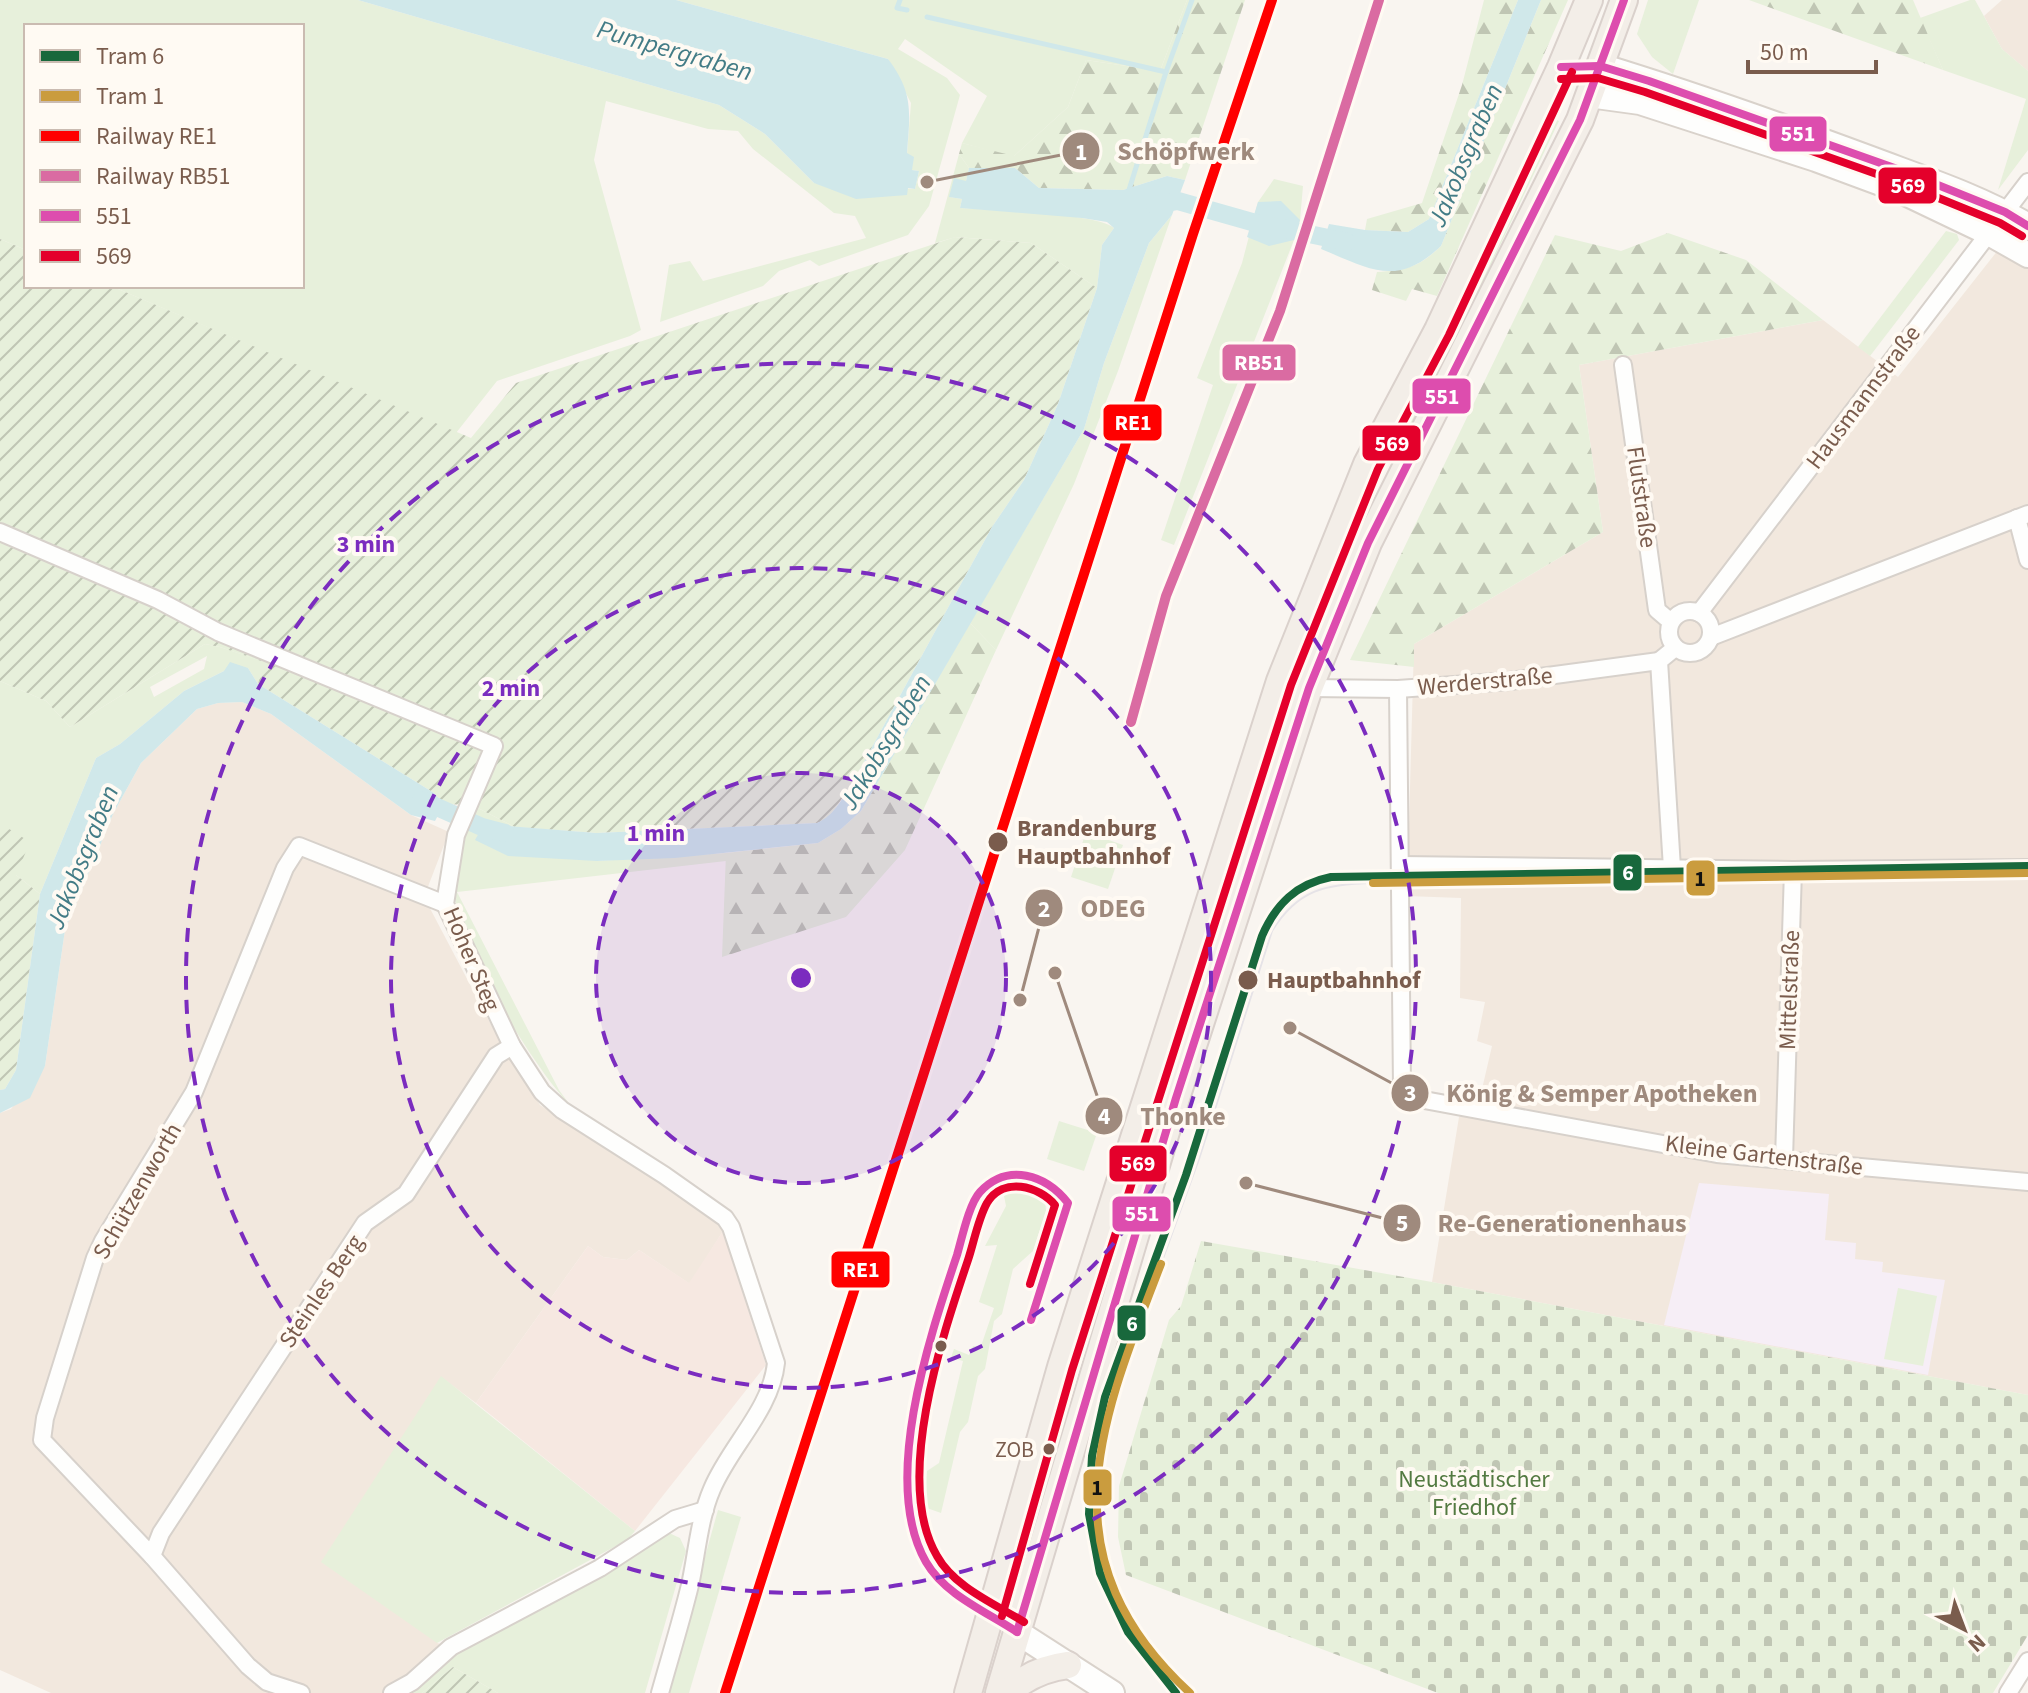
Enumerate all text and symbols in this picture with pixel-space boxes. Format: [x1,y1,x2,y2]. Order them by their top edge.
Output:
water label: Pumpergraben [593,11,757,90]
legend [24,24,304,288]
scale bar [1748,24,1876,74]
text: 50 m [1760,35,1809,70]
text: Tram 6 [96,39,164,74]
water label: Jakobsgraben [1418,78,1512,233]
text: Tram 1 [96,79,164,114]
line badge: 551 [1768,115,1828,153]
text: 551 [1781,118,1815,150]
text: Railway RE1 [96,119,217,154]
callout: Schöpfwerk [1061,126,1271,176]
text: Schöpfwerk [1117,133,1256,170]
text: 1 [1075,135,1087,170]
text: Railway RB51 [96,159,230,194]
line badge: 569 [1877,166,1938,205]
text: 569 [1891,170,1925,202]
text: 551 [96,199,132,234]
text: 569 [96,239,132,274]
street label: Hausmannstraße [1798,318,1929,477]
line badge: RB51 [1221,343,1297,382]
text: RB51 [1234,347,1284,379]
line badge: 551 [1411,377,1472,415]
text: 551 [1425,381,1459,413]
line badge: RE1 [1102,403,1163,442]
text: RE1 [1114,407,1152,439]
line badge: 569 [1361,424,1422,462]
text: 569 [1375,428,1409,460]
street label: Flutstraße [1617,444,1666,550]
text: 3 min [337,527,395,562]
street label: Werderstraße [1416,658,1554,705]
water label: Jakobsgraben [830,668,940,818]
text: 2 min [482,671,540,706]
water label: Jakobsgraben [36,780,128,935]
place label: Brandenburg Hauptbahnhof [1017,811,1171,874]
text: 1 min [627,816,685,851]
marker: Brandenburg Hauptbahnhof [986,830,1010,854]
line badge: 6 [1612,853,1643,892]
text: 6 [1622,857,1634,889]
line badge: 1 [1685,859,1716,897]
text: 1 [1694,863,1706,895]
callout: ODEG [1024,883,1161,933]
text: ODEG [1080,890,1146,927]
text: 2 [1038,892,1050,927]
street label: Hoher Steg [434,901,509,1017]
street label: Mittelstraße [1770,929,1809,1051]
place label: Hauptbahnhof [1267,963,1421,998]
centre of rings [787,964,815,992]
marker: Hauptbahnhof [1236,968,1260,992]
callout: König & Semper Apotheken [1390,1068,1774,1118]
text: König & Semper Apotheken [1446,1075,1758,1112]
text: 3 [1404,1076,1416,1111]
callout: Thonke [1084,1091,1242,1141]
text: Thonke [1140,1098,1226,1135]
text: 4 [1098,1099,1111,1134]
street label: Schützenworth [84,1116,191,1266]
street label: Kleine Gartenstraße [1663,1126,1865,1185]
line badge: 569 [1108,1144,1168,1183]
text: 569 [1121,1148,1155,1180]
line badge: 551 [1111,1195,1172,1233]
text: 551 [1125,1198,1159,1230]
callout: Re-Generationenhaus [1382,1198,1703,1248]
text: Re-Generationenhaus [1438,1205,1686,1242]
text: 5 [1396,1206,1408,1241]
street label: Steinles Berg [271,1228,372,1355]
line badge: RE1 [830,1250,891,1289]
text: RE1 [842,1254,880,1286]
line badge: 6 [1116,1304,1147,1342]
text: 6 [1126,1308,1138,1340]
unlabelled marker [933,1338,949,1354]
place label: ZOB [995,1434,1034,1466]
marker: ZOB [1041,1441,1057,1457]
park label: Neustädtischer Friedhof [1398,1462,1550,1525]
line badge: 1 [1082,1468,1113,1507]
text: 1 [1091,1472,1103,1504]
north arrow [1924,1589,2004,1669]
text: N [1961,1626,1993,1660]

